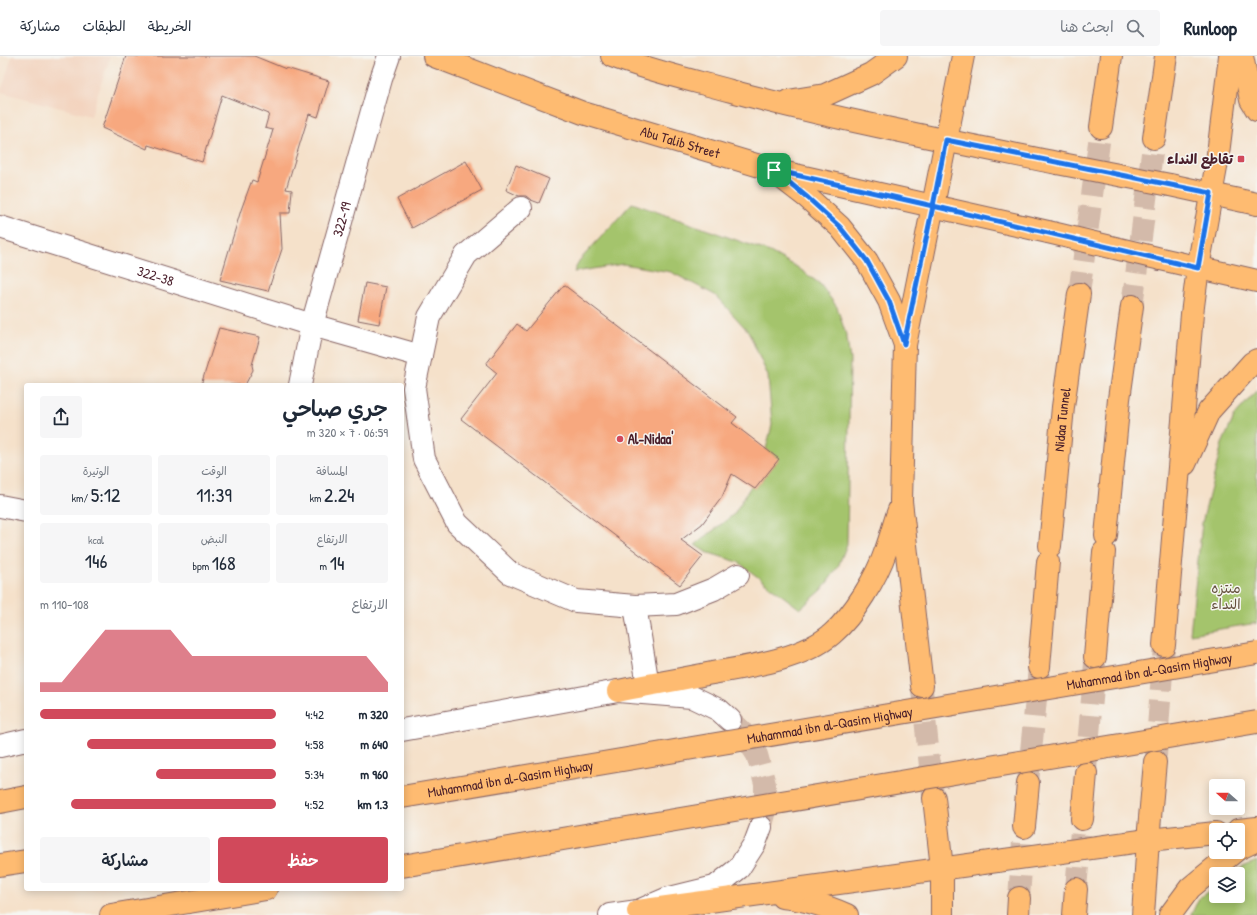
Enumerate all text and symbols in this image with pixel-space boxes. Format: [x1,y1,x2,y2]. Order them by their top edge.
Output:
search box [880,10,1160,46]
text: Runloop [1184,15,1237,41]
text: مشاركة [20,16,60,35]
text: الطبقات [82,16,126,35]
text: الخريطة [148,16,191,35]
text: ابحث هنا [1060,16,1114,37]
icon: search [1124,17,1146,39]
street label: Abu Talib Street [638,121,723,163]
place label: تقاطع النداء [1167,149,1234,169]
pin [757,153,791,187]
marker: تقاطع النداء [1236,154,1246,164]
icon: arrive [763,159,785,181]
street label: 322-19 [327,200,355,239]
street label: 322-38 [135,261,176,290]
street label: Nidaa Tunnel [1049,386,1075,452]
text: جري صباحي [282,393,388,423]
button: share [40,396,82,438]
text: 06:59 · 7 × 320 m [307,423,388,441]
place label: Al-Nidaa' [628,429,674,448]
marker: Al-Nidaa' [615,434,625,444]
text: الوتيرة [83,464,109,478]
text: الوقت [201,464,227,478]
text: المسافة [316,464,348,478]
text: 5:12 [91,481,120,508]
text: 11:39 [196,481,232,508]
text: 2.24 [324,481,355,508]
text: /km [72,491,91,505]
text: km [309,491,324,505]
text: النبض [201,532,227,546]
text: الارتفاع [317,532,347,546]
text: kcal [88,533,104,547]
text: 146 [85,547,107,574]
text: 168 [212,549,236,576]
text: 14 [330,549,344,576]
text: bpm [192,559,212,573]
text: m [320,559,330,573]
park label: منتزه النداء [1211,578,1241,613]
text: 108–110 m [40,595,89,613]
text: الارتفاع [352,595,388,613]
street label: Muhammad ibn al-Qasim Highway [1065,647,1234,694]
street label: Muhammad ibn al-Qasim Highway [746,701,914,748]
text: 4:42 [305,705,324,723]
text: 320 m [358,705,388,723]
text: 4:58 [305,735,324,753]
text: 640 m [360,735,388,753]
street label: Muhammad ibn al-Qasim Highway [426,755,595,802]
text: 5:34 [305,765,324,783]
text: 960 m [360,765,388,783]
north arrow [1209,779,1245,815]
map controls [1209,779,1245,903]
text: 4:52 [305,795,324,813]
text: 1.3 km [357,795,388,813]
button: locate [1209,823,1245,859]
button: مشاركة [40,837,210,883]
button: حفظ [218,837,388,883]
button: layers [1209,867,1245,903]

